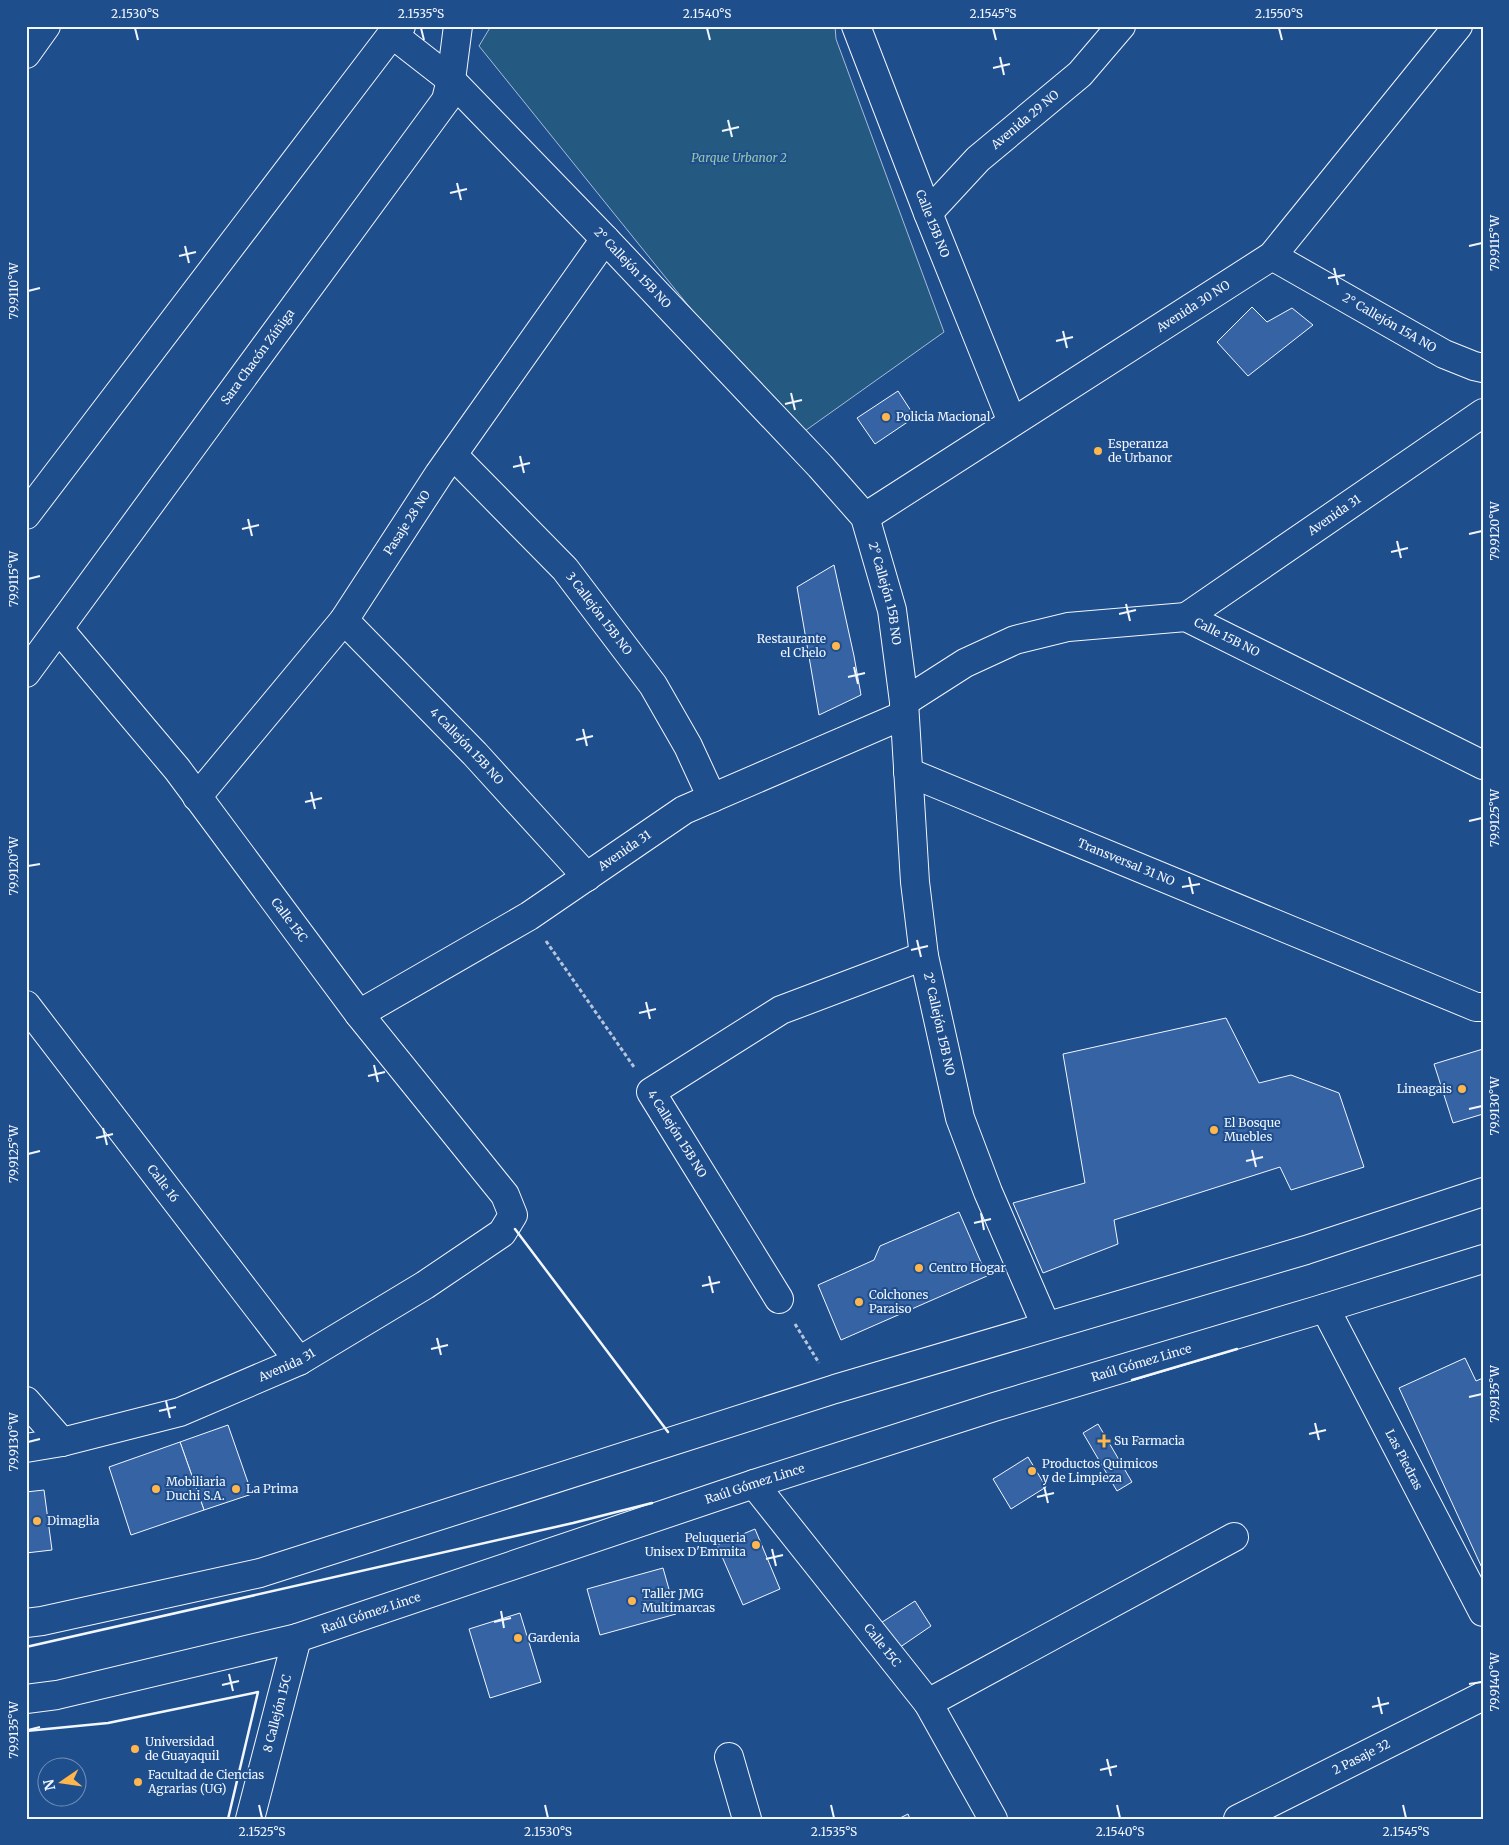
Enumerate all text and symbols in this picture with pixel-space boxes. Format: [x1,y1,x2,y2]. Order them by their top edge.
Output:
text: 2.1530°S [111,6,159,21]
text: 2.1535°S [398,6,444,21]
text: 2.1540°S [683,6,731,21]
text: 2.1545°S [970,6,1016,21]
text: 2.1550°S [1255,6,1303,21]
street label: Avenida 29 NO [987,86,1062,153]
park label: Parque Urbanor 2 [691,150,787,165]
street label: Calle 15B NO [913,188,953,260]
text: 79.9115°W [1487,214,1502,271]
street label: 2° Callejón 15B NO [591,224,675,311]
text: 79.9110°W [6,262,21,319]
street label: Avenida 30 NO [1153,277,1233,336]
street label: 2° Callejón 15A NO [1340,290,1439,355]
street label: Sara Chacón Zúñiga [217,305,298,407]
place label: Policia Macional [896,409,991,424]
marker: Policia Macional [880,411,892,423]
place label: Esperanza de Urbanor [1108,436,1173,465]
marker: Esperanza de Urbanor [1092,445,1104,457]
street label: Pasaje 28 NO [380,487,433,558]
street label: Avenida 31 [1304,491,1364,539]
text: 79.9120°W [1487,500,1502,561]
street label: 2° Callejón 15B NO [866,540,905,646]
text: 79.9115°W [6,550,21,607]
street label: 3 Callejón 15B NO [563,569,636,658]
street label: Calle 15B NO [1192,614,1263,660]
place label: Restaurante el Chelo [757,631,826,660]
marker: Restaurante el Chelo [830,640,842,652]
street label: 4 Callejón 15B NO [427,704,507,788]
text: 79.9125°W [1487,788,1502,847]
street label: Avenida 31 [594,827,654,874]
text: 79.9120°W [6,835,21,896]
street label: Transversal 31 NO [1075,835,1177,889]
street label: Calle 15C [268,895,311,945]
street label: 2° Callejón 15B NO [921,971,958,1077]
text: 79.9130°W [1487,1076,1502,1135]
place label: Lineagais [1397,1081,1452,1096]
marker: Lineagais [1456,1083,1468,1095]
street label: 4 Callejón 15B NO [644,1087,711,1181]
place label: El Bosque Muebles [1224,1115,1280,1144]
text: 79.9125°W [6,1124,21,1183]
marker: El Bosque Muebles [1208,1124,1220,1136]
street label: Calle 16 [144,1162,182,1205]
place label: Centro Hogar [929,1260,1007,1275]
marker: Centro Hogar [913,1262,925,1274]
place label: Colchones Paraiso [869,1287,928,1316]
marker: Colchones Paraiso [853,1296,865,1308]
street label: Raúl Gómez Lince [1089,1340,1193,1385]
street label: Avenida 31 [255,1345,318,1385]
text: 79.9135°W [1487,1364,1502,1423]
text: 79.9130°W [6,1412,21,1471]
street label: Las Piedras [1382,1427,1426,1492]
place label: Su Farmacia [1114,1433,1185,1448]
marker: Su Farmacia [1098,1435,1110,1447]
place label: Productos Quimicos y de Limpieza [1042,1456,1158,1485]
street label: Raúl Gómez Lince [703,1460,806,1507]
marker: Productos Quimicos y de Limpieza [1026,1465,1038,1477]
place label: Mobiliaria Duchi S.A. [166,1474,226,1503]
place label: La Prima [246,1481,299,1496]
marker: Mobiliaria Duchi S.A. [150,1483,162,1495]
marker: La Prima [230,1483,242,1495]
place label: Dimaglia [47,1513,100,1528]
marker: Dimaglia [31,1515,43,1527]
place label: Peluqueria Unisex D'Emmita [645,1530,747,1559]
marker: Peluqueria Unisex D'Emmita [750,1539,762,1551]
place label: Taller JMG Multimarcas [642,1586,715,1615]
street label: Raúl Gómez Lince [319,1589,422,1636]
marker: Taller JMG Multimarcas [626,1595,638,1607]
street label: Calle 15C [861,1620,904,1670]
place label: Gardenia [528,1630,581,1645]
marker: Gardenia [512,1632,524,1644]
text: 79.9140°W [1487,1651,1502,1711]
street label: 8 Callejón 15C [260,1673,294,1754]
text: 79.9135°W [6,1700,21,1759]
place label: Universidad de Guayaquil [145,1734,220,1763]
street label: 2 Pasaje 32 [1330,1736,1393,1777]
marker: Universidad de Guayaquil [129,1743,141,1755]
north arrow [38,1758,88,1808]
place label: Facultad de Ciencias Agrarias (UG) [147,1767,264,1796]
marker: Facultad de Ciencias Agrarias (UG) [132,1776,144,1788]
text: N [39,1778,59,1792]
text: 2.1525°S [239,1824,285,1839]
text: 2.1530°S [524,1824,572,1839]
text: 2.1535°S [811,1824,857,1839]
text: 2.1540°S [1096,1824,1144,1839]
text: 2.1545°S [1383,1824,1429,1839]

